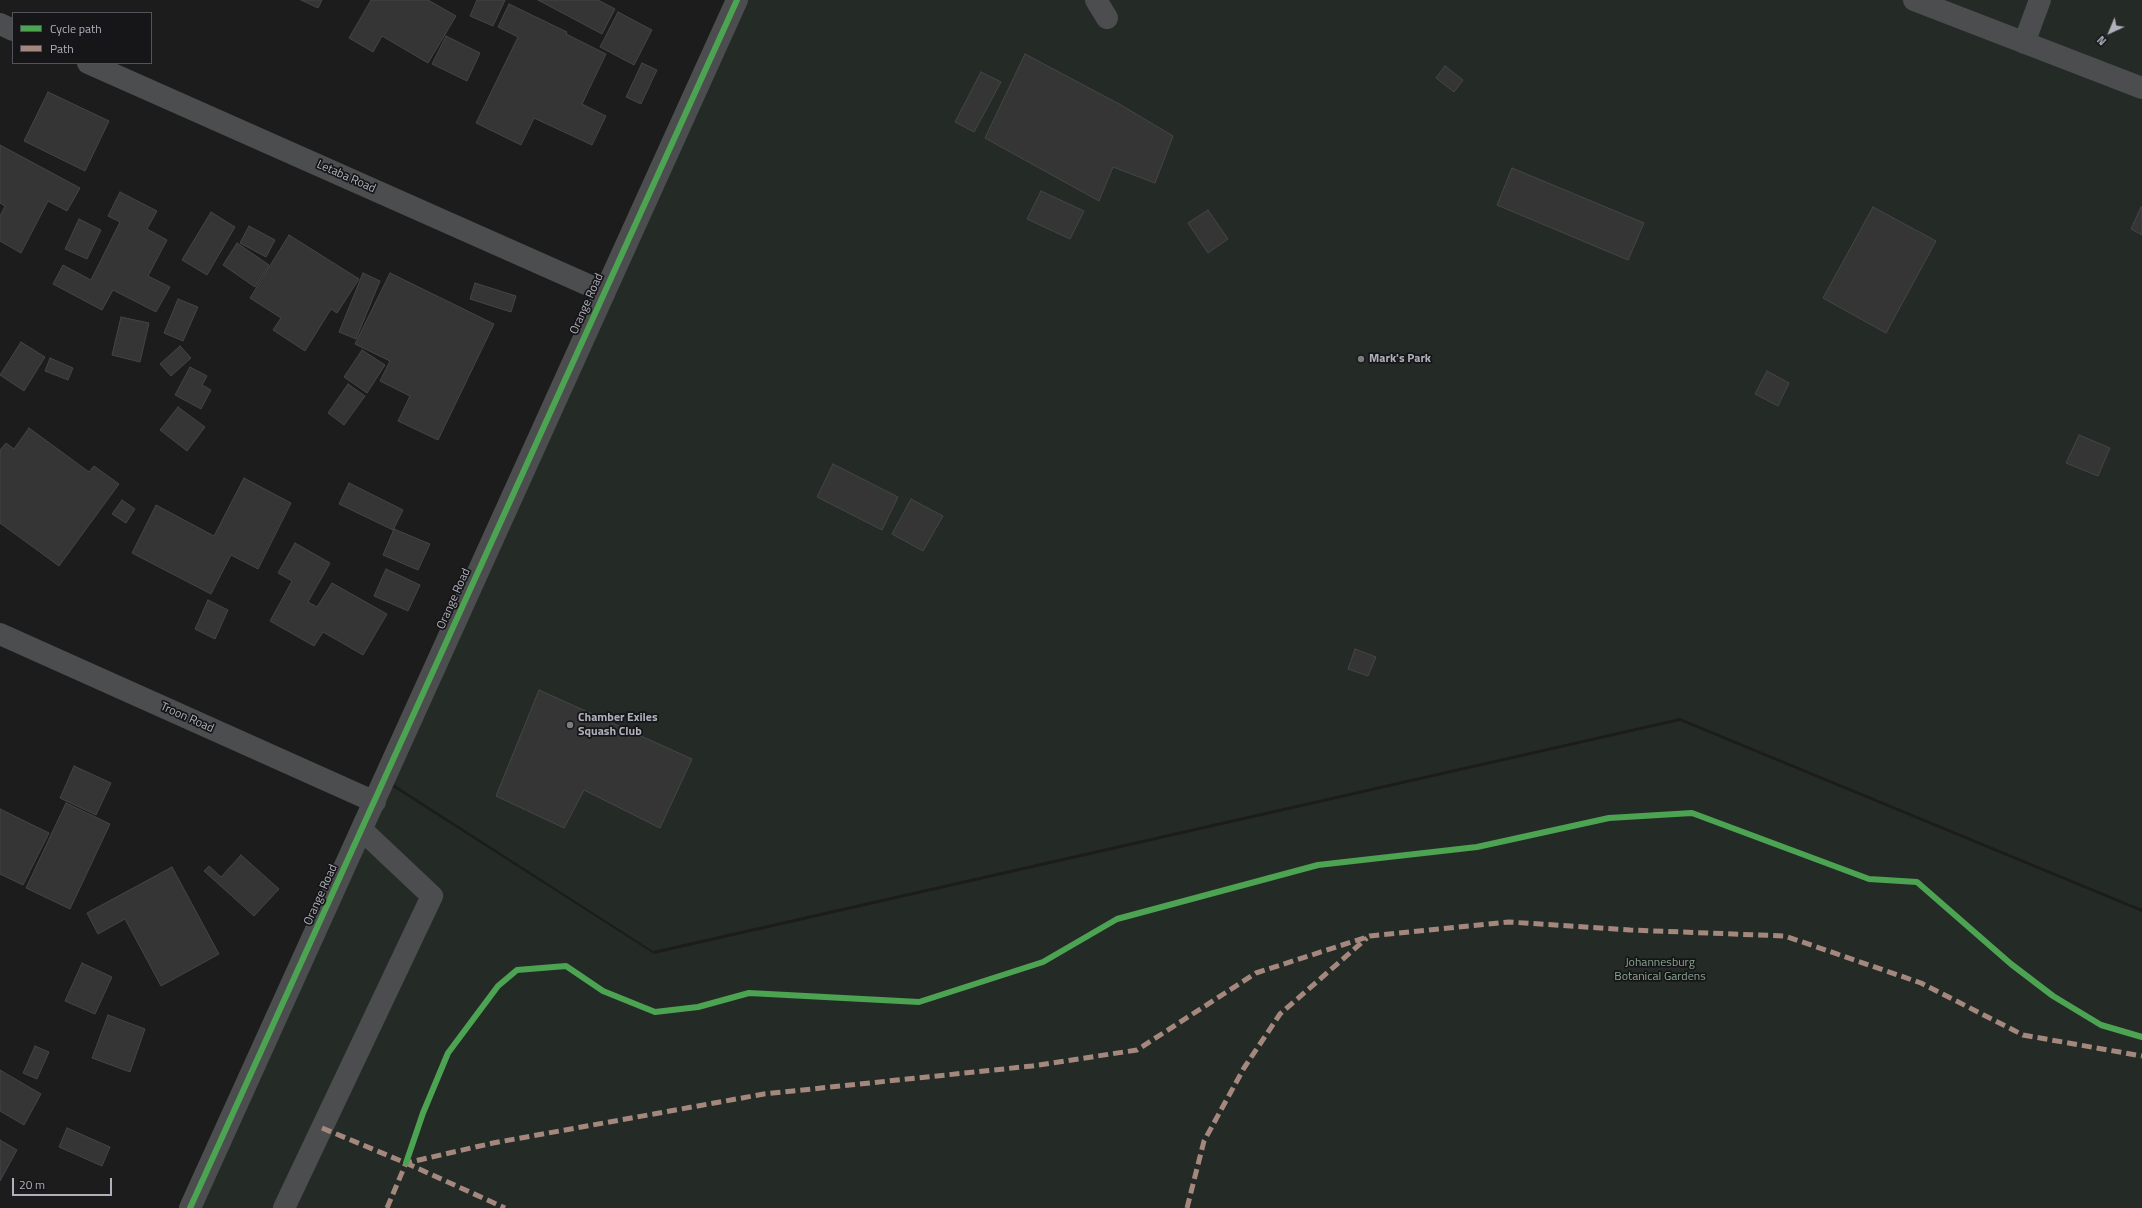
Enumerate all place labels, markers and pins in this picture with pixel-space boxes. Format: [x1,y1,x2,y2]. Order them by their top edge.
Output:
place label: Mark's Park [1369,352,1431,366]
marker: Mark's Park [1356,354,1366,364]
place label: Chamber Exiles Squash Club [578,711,658,739]
marker: Chamber Exiles Squash Club [565,720,575,730]

